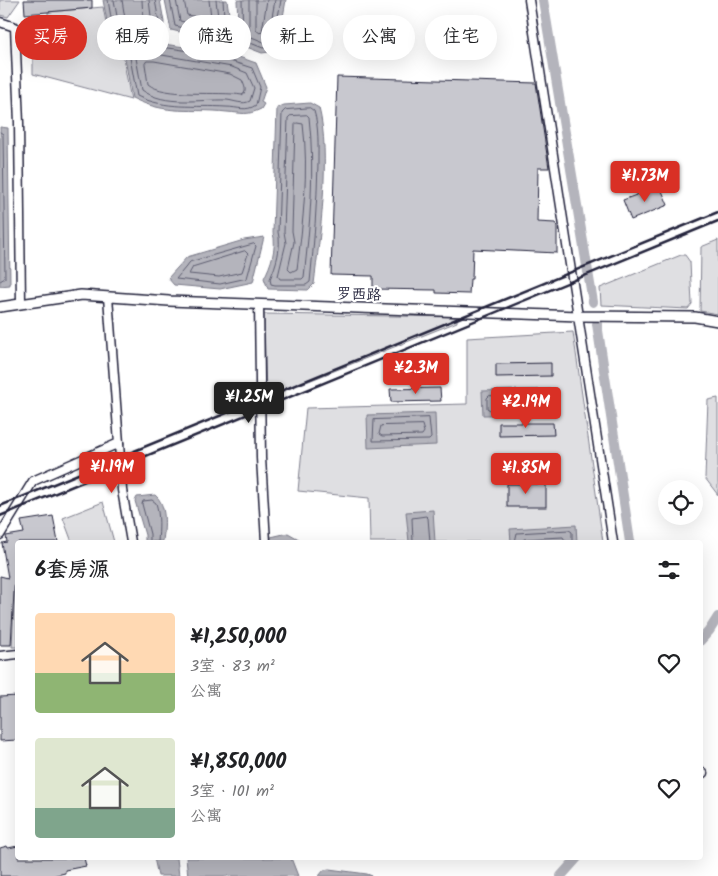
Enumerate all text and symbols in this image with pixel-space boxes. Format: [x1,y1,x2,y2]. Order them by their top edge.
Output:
chip: 买房 [15,15,87,60]
chip: 租房 [97,15,169,60]
chip: 筛选 [179,15,251,60]
chip: 新上 [261,15,333,60]
chip: 公寓 [343,15,415,60]
chip: 住宅 [425,15,497,60]
pin: ¥1.73M [604,160,686,203]
text: ¥1.73M [622,164,668,189]
street label: 罗西路 [336,282,382,308]
pin: ¥2.3M [381,352,451,395]
text: ¥2.3M [394,356,438,381]
pin: ¥1.25M [208,382,290,424]
text: ¥1.25M [225,385,273,410]
pin: ¥2.19M [485,386,567,429]
text: ¥2.19M [502,390,550,415]
pin: ¥1.19M [71,452,153,494]
pin: ¥1.85M [485,452,567,495]
text: ¥1.19M [90,455,134,480]
text: ¥1.85M [502,456,550,481]
map controls [658,480,703,525]
button: locate [658,480,703,525]
text: 6套房源 [35,554,109,587]
icon: filters [655,556,683,584]
text: ¥1,250,000 [190,621,286,654]
icon: home [75,633,135,693]
icon: heart [655,649,683,677]
text: 3室 · 83 m² [190,654,275,679]
text: 公寓 [190,679,222,704]
text: ¥1,850,000 [190,746,286,779]
icon: home [75,758,135,818]
icon: heart [655,774,683,802]
text: 3室 · 101 m² [190,779,274,804]
text: 公寓 [190,804,222,829]

